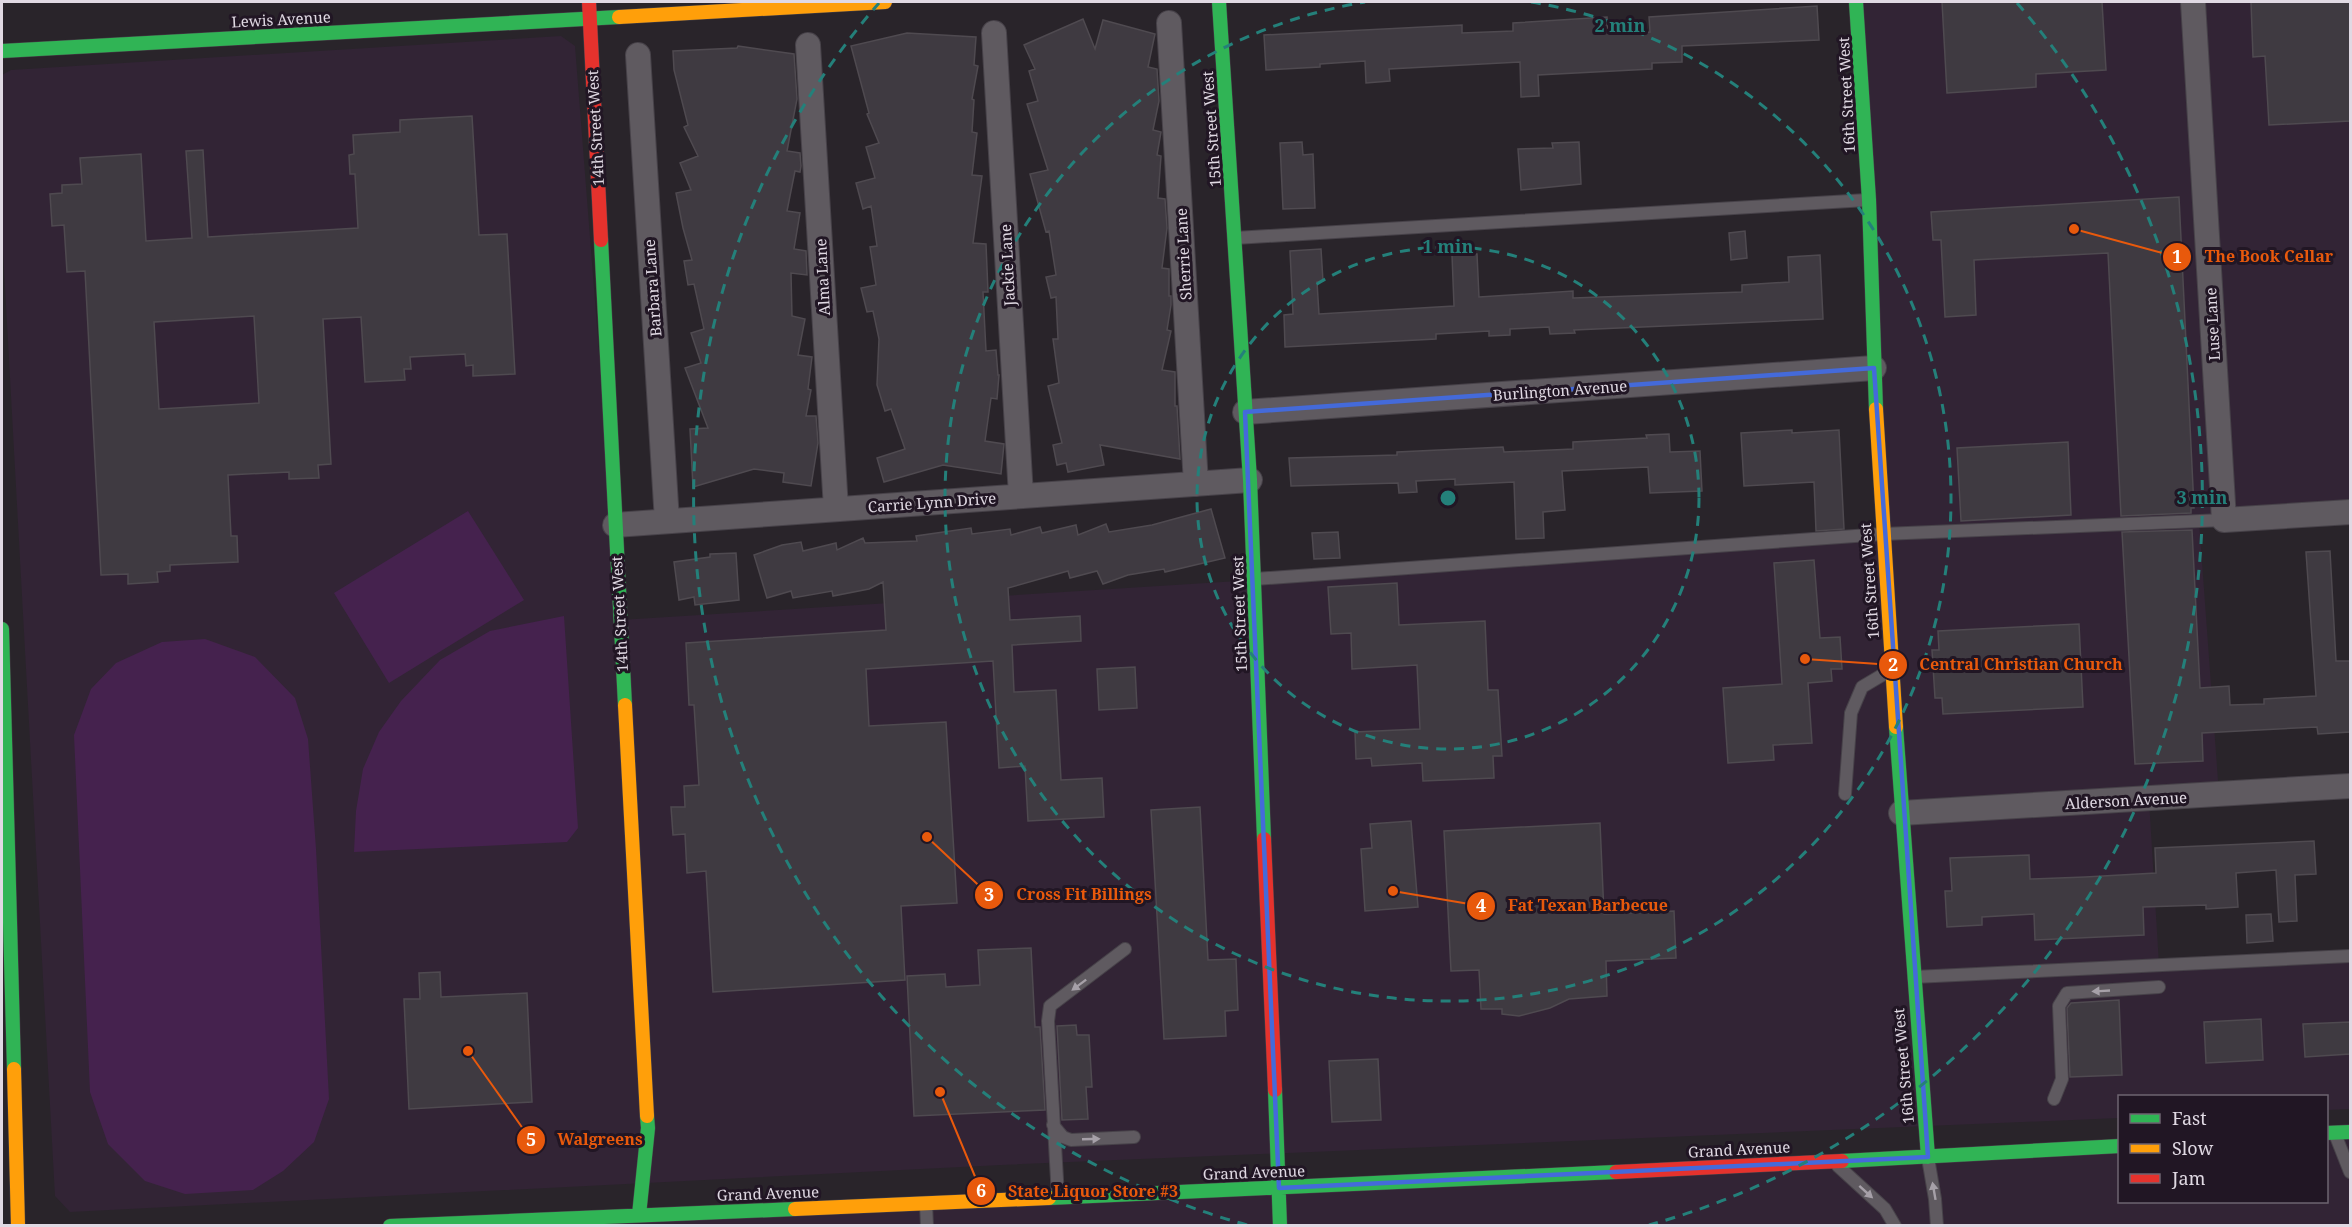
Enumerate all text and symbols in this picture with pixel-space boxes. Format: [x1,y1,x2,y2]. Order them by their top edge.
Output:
street label: Lewis Avenue [231,6,331,32]
text: 2 min [1595,13,1645,37]
street label: 16th Street West [1833,37,1859,153]
street label: 14th Street West [582,70,608,186]
street label: 15th Street West [1197,70,1225,188]
street label: Sherrie Lane [1171,208,1195,300]
street label: Jackie Lane [995,223,1019,308]
text: 1 min [1423,234,1473,258]
street label: Alma Lane [810,238,834,316]
street label: Barbara Lane [639,239,665,337]
callout: The Book Cellar [2162,240,2345,274]
text: 1 [2172,244,2182,268]
text: The Book Cellar [2205,245,2334,267]
street label: Luse Lane [2200,287,2224,361]
street label: Burlington Avenue [1492,375,1628,405]
text: 3 min [2177,485,2227,509]
street label: Carrie Lynn Drive [867,488,997,516]
centre of rings [1438,488,1458,508]
street label: 16th Street West [1855,522,1883,640]
street label: 14th Street West [606,556,632,672]
street label: 15th Street West [1227,556,1251,672]
callout: Central Christian Church [1878,648,2135,682]
text: 2 [1888,652,1898,676]
text: Central Christian Church [1919,653,2123,675]
street label: Alderson Avenue [2064,787,2188,813]
callout: Cross Fit Billings [974,878,1163,912]
text: 3 [984,882,994,906]
text: Cross Fit Billings [1016,883,1152,905]
callout: Fat Texan Barbecue [1466,889,1680,923]
text: 4 [1476,893,1486,917]
text: Fat Texan Barbecue [1508,894,1668,916]
one-way arrow [1071,978,1086,990]
one-way arrow [2092,986,2111,995]
street label: 16th Street West [1888,1007,1918,1125]
legend [2118,1095,2328,1203]
text: Fast [2172,1106,2207,1130]
callout: Walgreens [516,1123,655,1157]
text: 5 [526,1127,536,1151]
text: Walgreens [557,1128,643,1150]
one-way arrow [1081,1135,1100,1144]
street label: Grand Avenue [1687,1136,1791,1162]
text: Slow [2172,1136,2214,1160]
street label: Grand Avenue [1203,1160,1305,1184]
text: Jam [2171,1166,2206,1190]
callout: State Liquor Store #3 [966,1174,1190,1208]
text: 6 [976,1178,986,1202]
text: State Liquor Store #3 [1008,1180,1178,1202]
street label: Grand Avenue [717,1181,819,1205]
one-way arrow [1929,1181,1938,1200]
one-way arrow [1859,1184,1873,1198]

